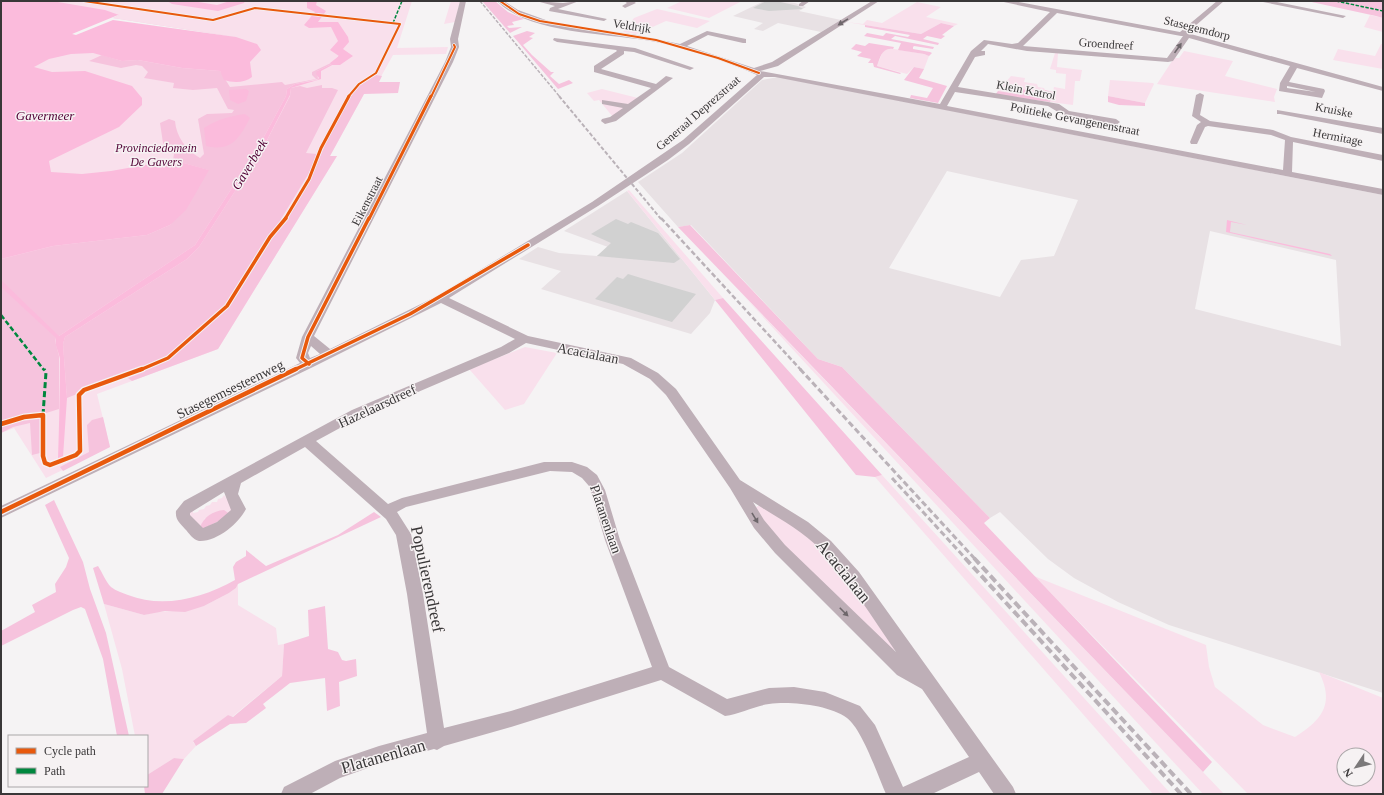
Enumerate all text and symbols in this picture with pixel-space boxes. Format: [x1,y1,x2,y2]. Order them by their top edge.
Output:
street label: Stasegemdorp [1162,13,1232,43]
street label: Veldrijk [612,16,652,36]
one-way arrow [837,18,849,25]
street label: Groendreef [1078,35,1134,53]
one-way arrow [1174,43,1182,53]
street label: Generaal Deprezstraat [653,72,743,153]
street label: Klein Katrol [995,77,1058,103]
street label: Politieke Gevangenenstraat [1009,100,1142,139]
street label: Kruiske [1314,100,1354,120]
water label: Gavermeer [16,108,75,123]
street label: Hermitage [1312,125,1364,149]
water label: Gaverbeek [228,136,270,192]
park label: Provinciedomein De Gavers [114,141,197,169]
street label: Eikenstraat [349,173,386,228]
street label: Acacialaan [556,340,620,367]
street label: Stasegemsesteenweg [174,357,286,422]
street label: Hazelaarsdreef [336,382,419,431]
street label: Platanenlaan [587,483,624,555]
one-way arrow [751,513,759,523]
street label: Populierendreef [407,524,448,635]
street label: Acacialaan [812,536,875,607]
one-way arrow [839,607,849,617]
legend [8,735,148,787]
street label: Platanenlaan [339,735,428,778]
text: Cycle path [44,744,96,758]
north arrow [1336,747,1376,787]
text: Path [44,764,65,778]
text: N [1341,766,1355,779]

